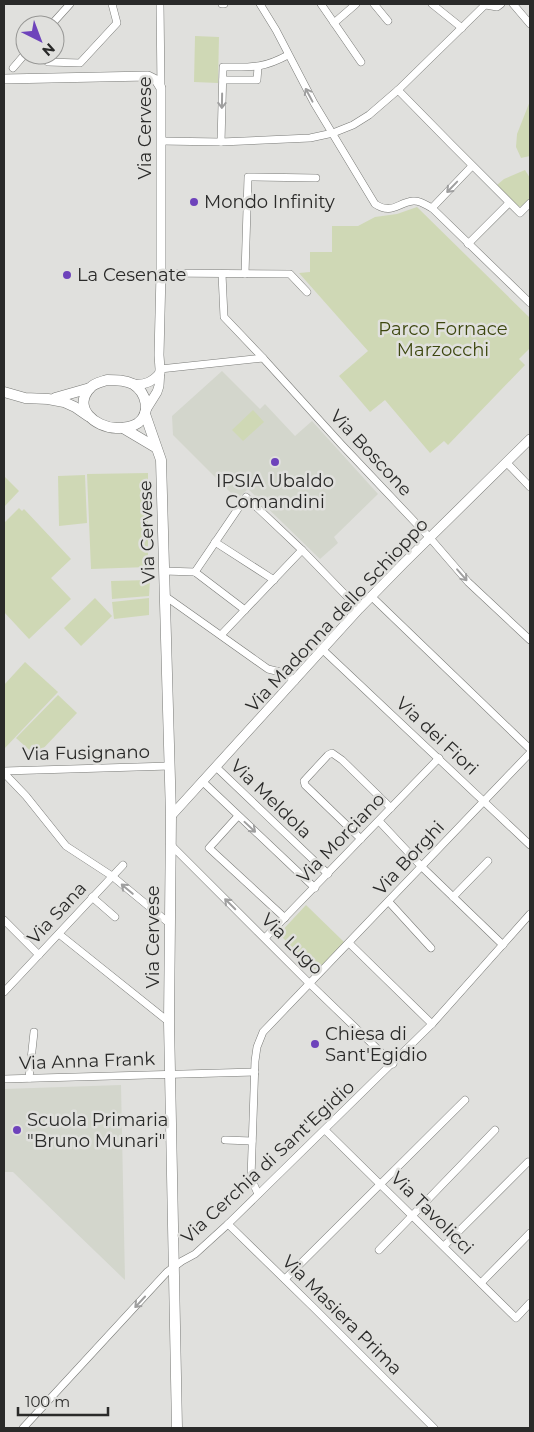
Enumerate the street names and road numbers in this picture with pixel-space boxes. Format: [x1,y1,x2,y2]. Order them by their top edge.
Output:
street label: Via Cervese [134,76,156,180]
street label: Via Boscone [325,405,417,501]
street label: Via Cervese [134,480,160,584]
street label: Via Madonna dello Schioppo [241,513,433,717]
street label: Via dei Fiori [391,692,483,780]
street label: Via Fusignano [22,741,150,765]
street label: Via Meldola [226,755,316,843]
street label: Via Morciano [293,788,389,888]
street label: Via Borghi [369,816,449,900]
street label: Via Sana [23,877,91,949]
street label: Via Cervese [142,885,164,989]
street label: Via Lugo [256,908,328,980]
street label: Via Anna Frank [19,1048,156,1074]
street label: Via Cerchia di Sant'Egidio [177,1076,359,1248]
street label: Via Tavolicci [386,1167,478,1259]
street label: Via Masiera Prima [277,1250,407,1380]

